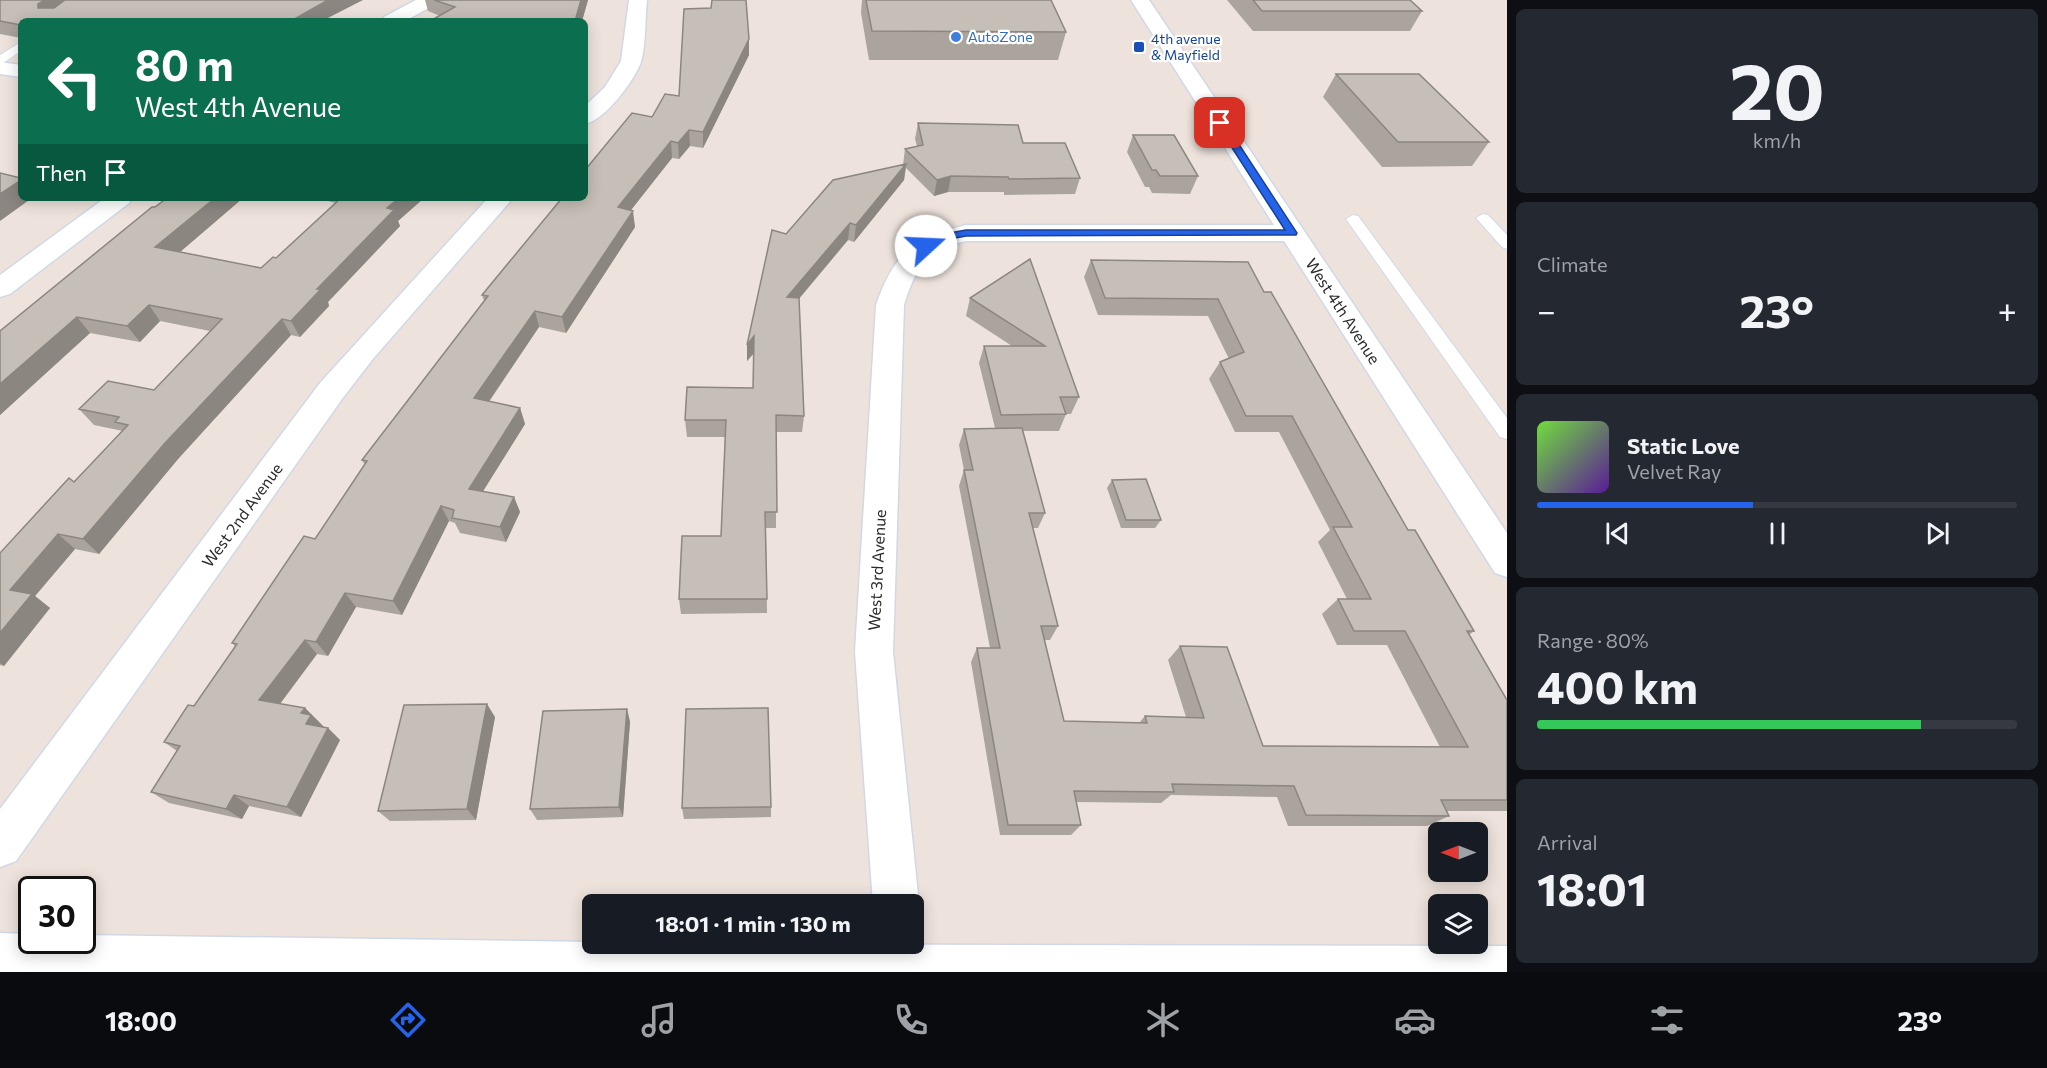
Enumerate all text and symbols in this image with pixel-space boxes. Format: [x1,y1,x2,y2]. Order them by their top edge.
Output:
place label: AutoZone [968,28,1033,45]
marker: AutoZone [949,30,963,44]
place label: 4th avenue & Mayfield [1151,30,1221,63]
text: 80 m [135,38,234,90]
marker: 4th avenue & Mayfield [1132,40,1146,54]
text: 20 [1729,41,1825,136]
icon: left [36,42,114,120]
text: West 4th Avenue [135,90,341,123]
pin [1194,97,1245,148]
icon: arrive [1203,106,1236,139]
text: km/h [1753,128,1801,152]
icon: arrive [99,156,132,189]
text: Then [36,159,87,186]
position arrow [894,214,958,278]
text: Climate [1537,252,1607,276]
street label: West 4th Avenue [1302,254,1385,367]
text: 23° [1740,282,1814,337]
text: − [1537,289,1556,330]
text: + [1998,289,2017,330]
text: Static Love [1627,432,1740,459]
street label: West 2nd Avenue [197,459,286,571]
text: Velvet Ray [1627,459,1721,483]
street label: West 3rd Avenue [864,509,889,631]
icon: previous [1601,517,1634,550]
icon: pause [1761,517,1794,550]
icon: next [1921,517,1954,550]
text: Range · 80% [1537,628,1649,652]
text: 400 km [1537,658,1698,713]
north arrow [1428,822,1488,882]
map controls [1428,822,1488,954]
text: Arrival [1537,830,1598,854]
text: 18:01 [1537,860,1647,915]
speed limit sign: 30 [18,876,96,954]
button: layers [1428,894,1488,954]
text: 18:01 · 1 min · 130 m [655,910,851,937]
icon: directions [387,999,429,1041]
icon: music [638,999,680,1041]
icon: phone [890,999,932,1041]
icon: climate [1142,999,1184,1041]
icon: car [1394,999,1436,1041]
icon: filters [1646,999,1688,1041]
text: 18:00 [105,1004,177,1037]
text: 23° [1897,1004,1942,1037]

